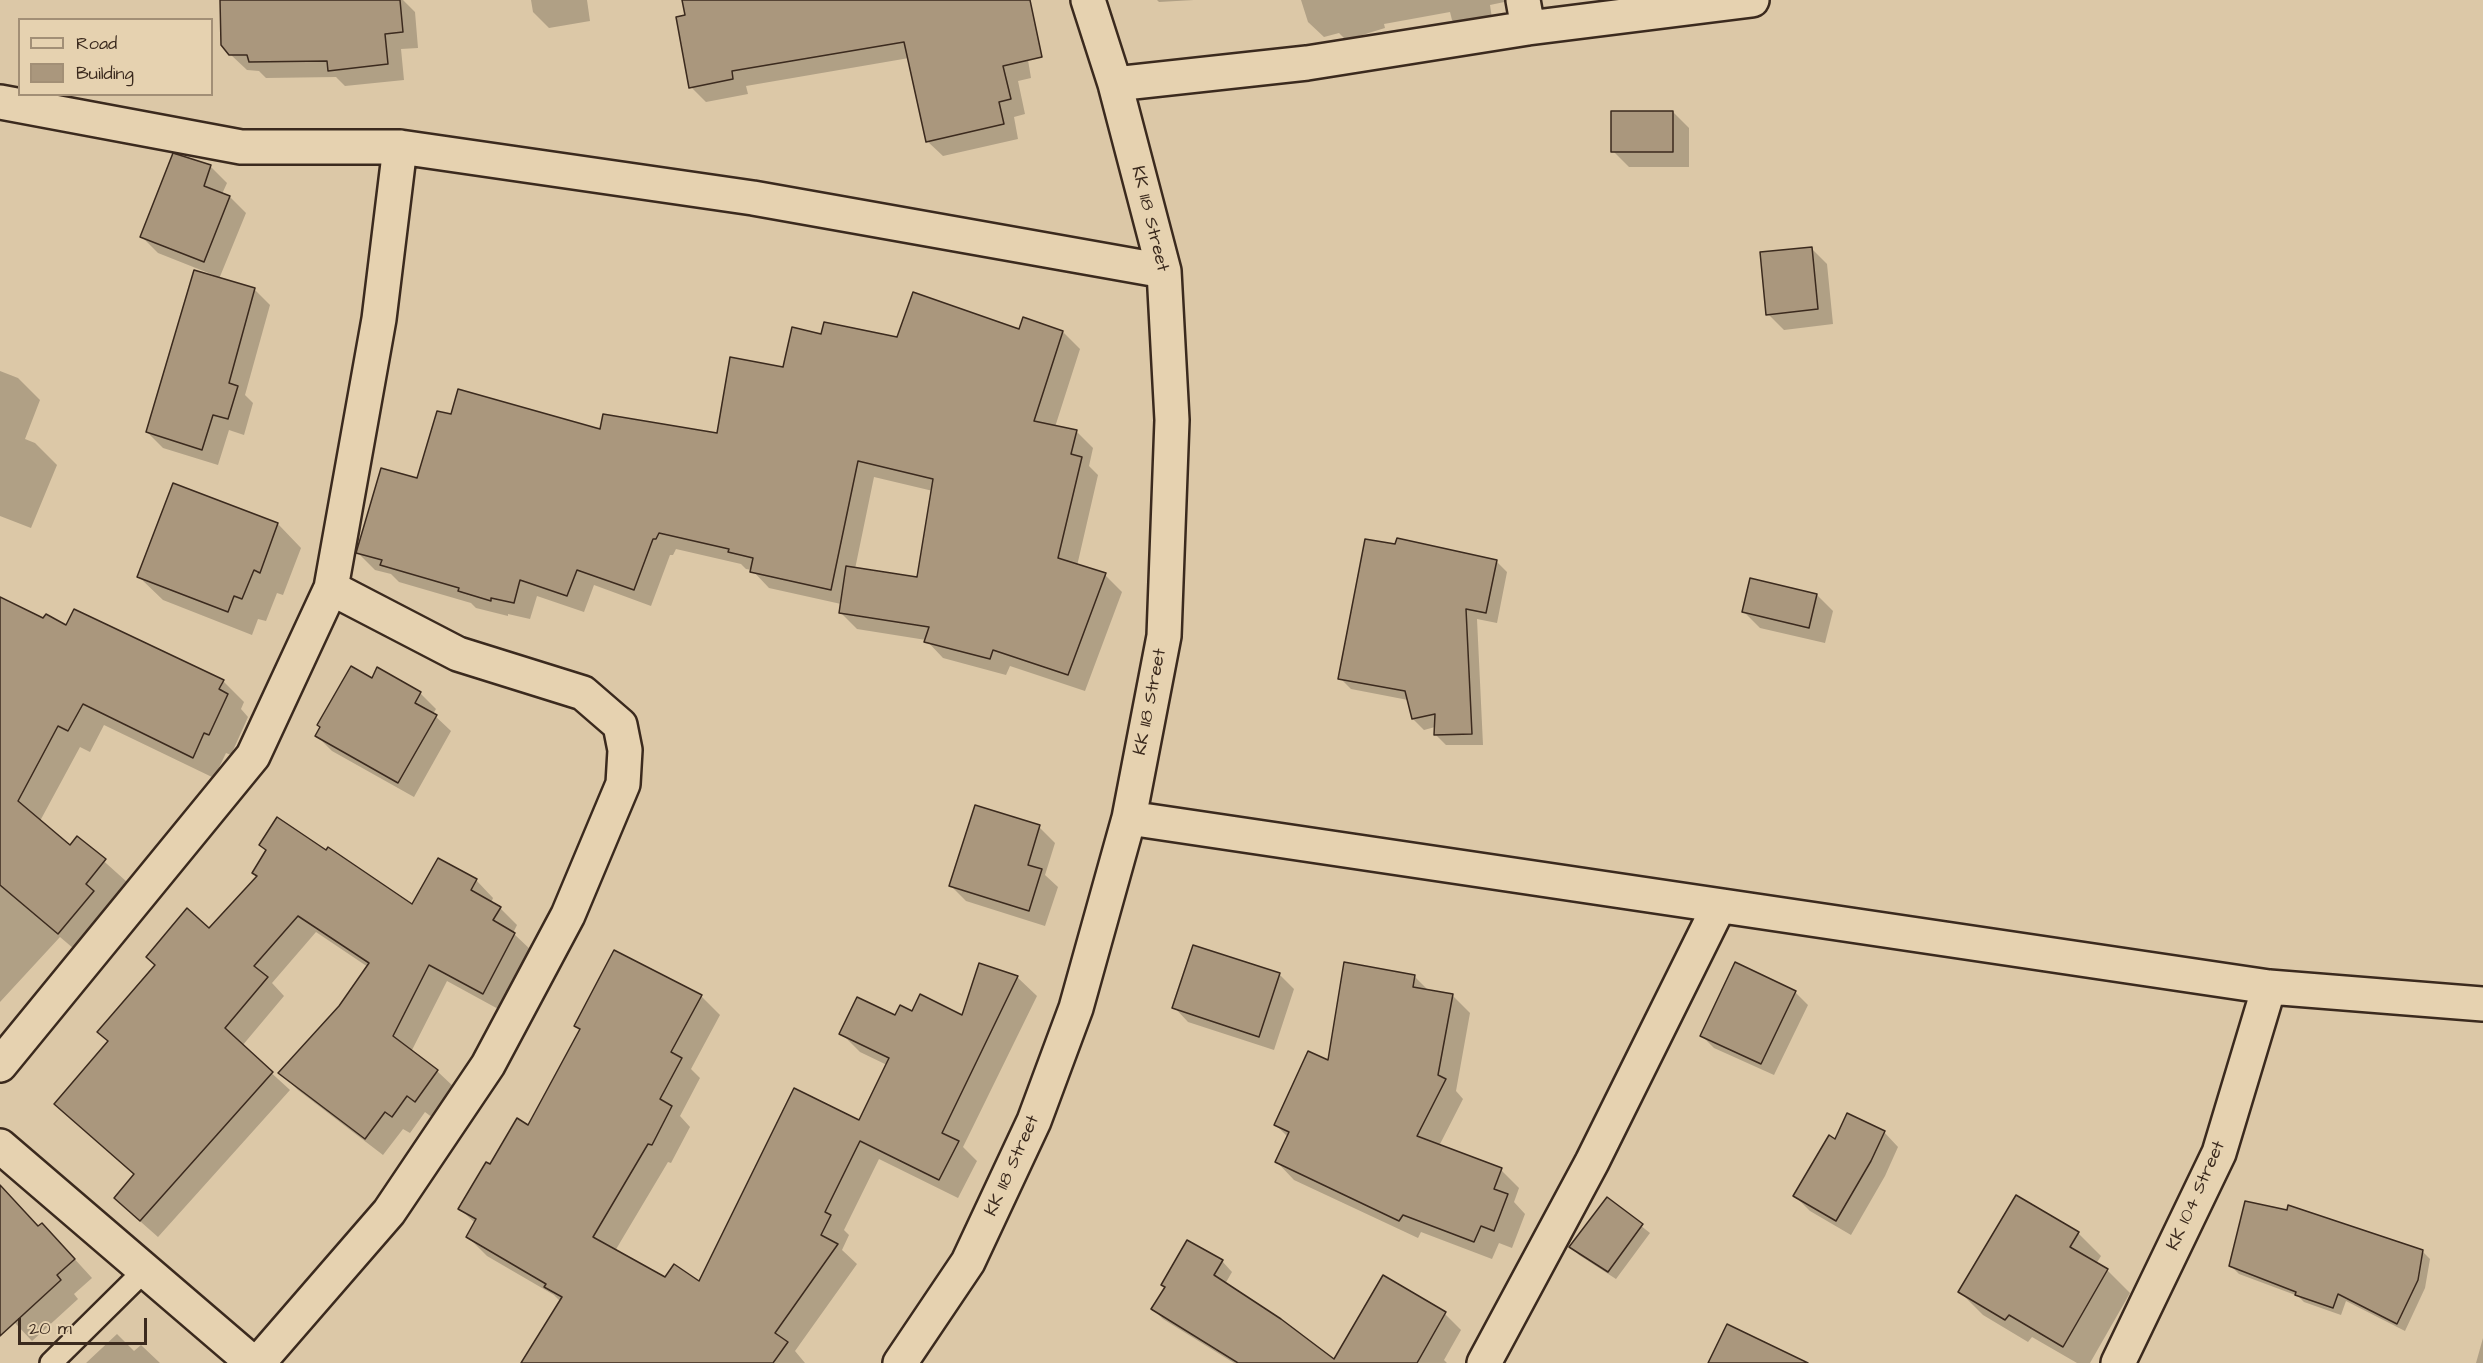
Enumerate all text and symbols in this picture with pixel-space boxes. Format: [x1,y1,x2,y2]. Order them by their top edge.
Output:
legend [18,18,213,96]
text: Road [76,31,117,56]
text: Building [76,61,134,86]
street label: KK 118 Street [1125,164,1173,274]
street label: KK 118 Street [1130,647,1172,757]
street label: KK 118 Street [981,1112,1045,1220]
street label: KK 104 Street [2163,1138,2231,1254]
scale bar [21,1306,150,1344]
text: 20 m [29,1316,72,1341]

